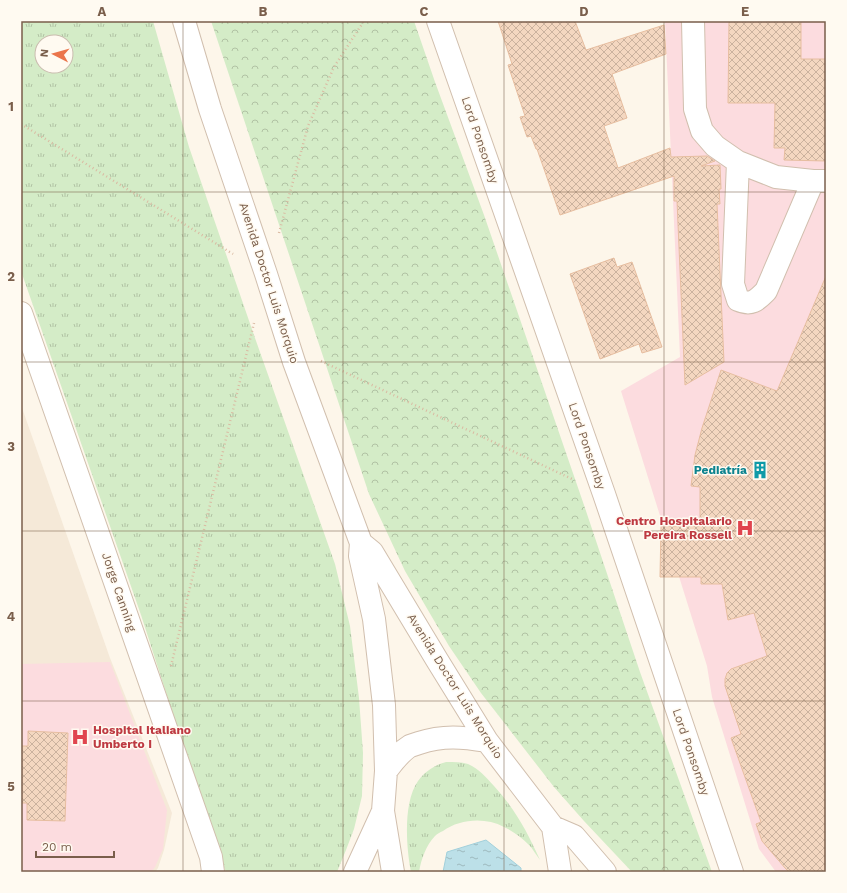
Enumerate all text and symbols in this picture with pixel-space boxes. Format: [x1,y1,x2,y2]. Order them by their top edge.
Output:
text: A [98,4,107,19]
text: B [259,4,268,19]
text: C [420,4,429,19]
text: D [579,4,589,19]
text: E [741,4,749,19]
north arrow [34,34,74,74]
text: N [38,48,51,58]
street label: Lord Ponsomby [459,95,502,186]
text: 1 [8,99,14,114]
street label: Avenida Doctor Luis Morquio [236,201,302,365]
text: 2 [7,269,15,284]
street label: Lord Ponsomby [566,401,609,492]
text: 3 [7,439,15,454]
building icon: Pediatría [750,460,770,480]
place label: Pediatría [694,463,747,477]
place label: Centro Hospitalario Pereira Rossell [616,514,732,542]
hospital icon: Centro Hospitalario Pereira Rossell [735,518,755,538]
street label: Jorge Canning [99,551,139,634]
text: 4 [7,609,16,624]
street label: Avenida Doctor Luis Morquio [404,611,506,761]
street label: Lord Ponsomby [670,707,713,798]
place label: Hospital Italiano Umberto I [93,723,191,751]
hospital icon: Hospital Italiano Umberto I [70,727,90,747]
text: 5 [7,779,15,794]
scale bar [36,833,114,859]
text: 20 m [42,840,72,854]

